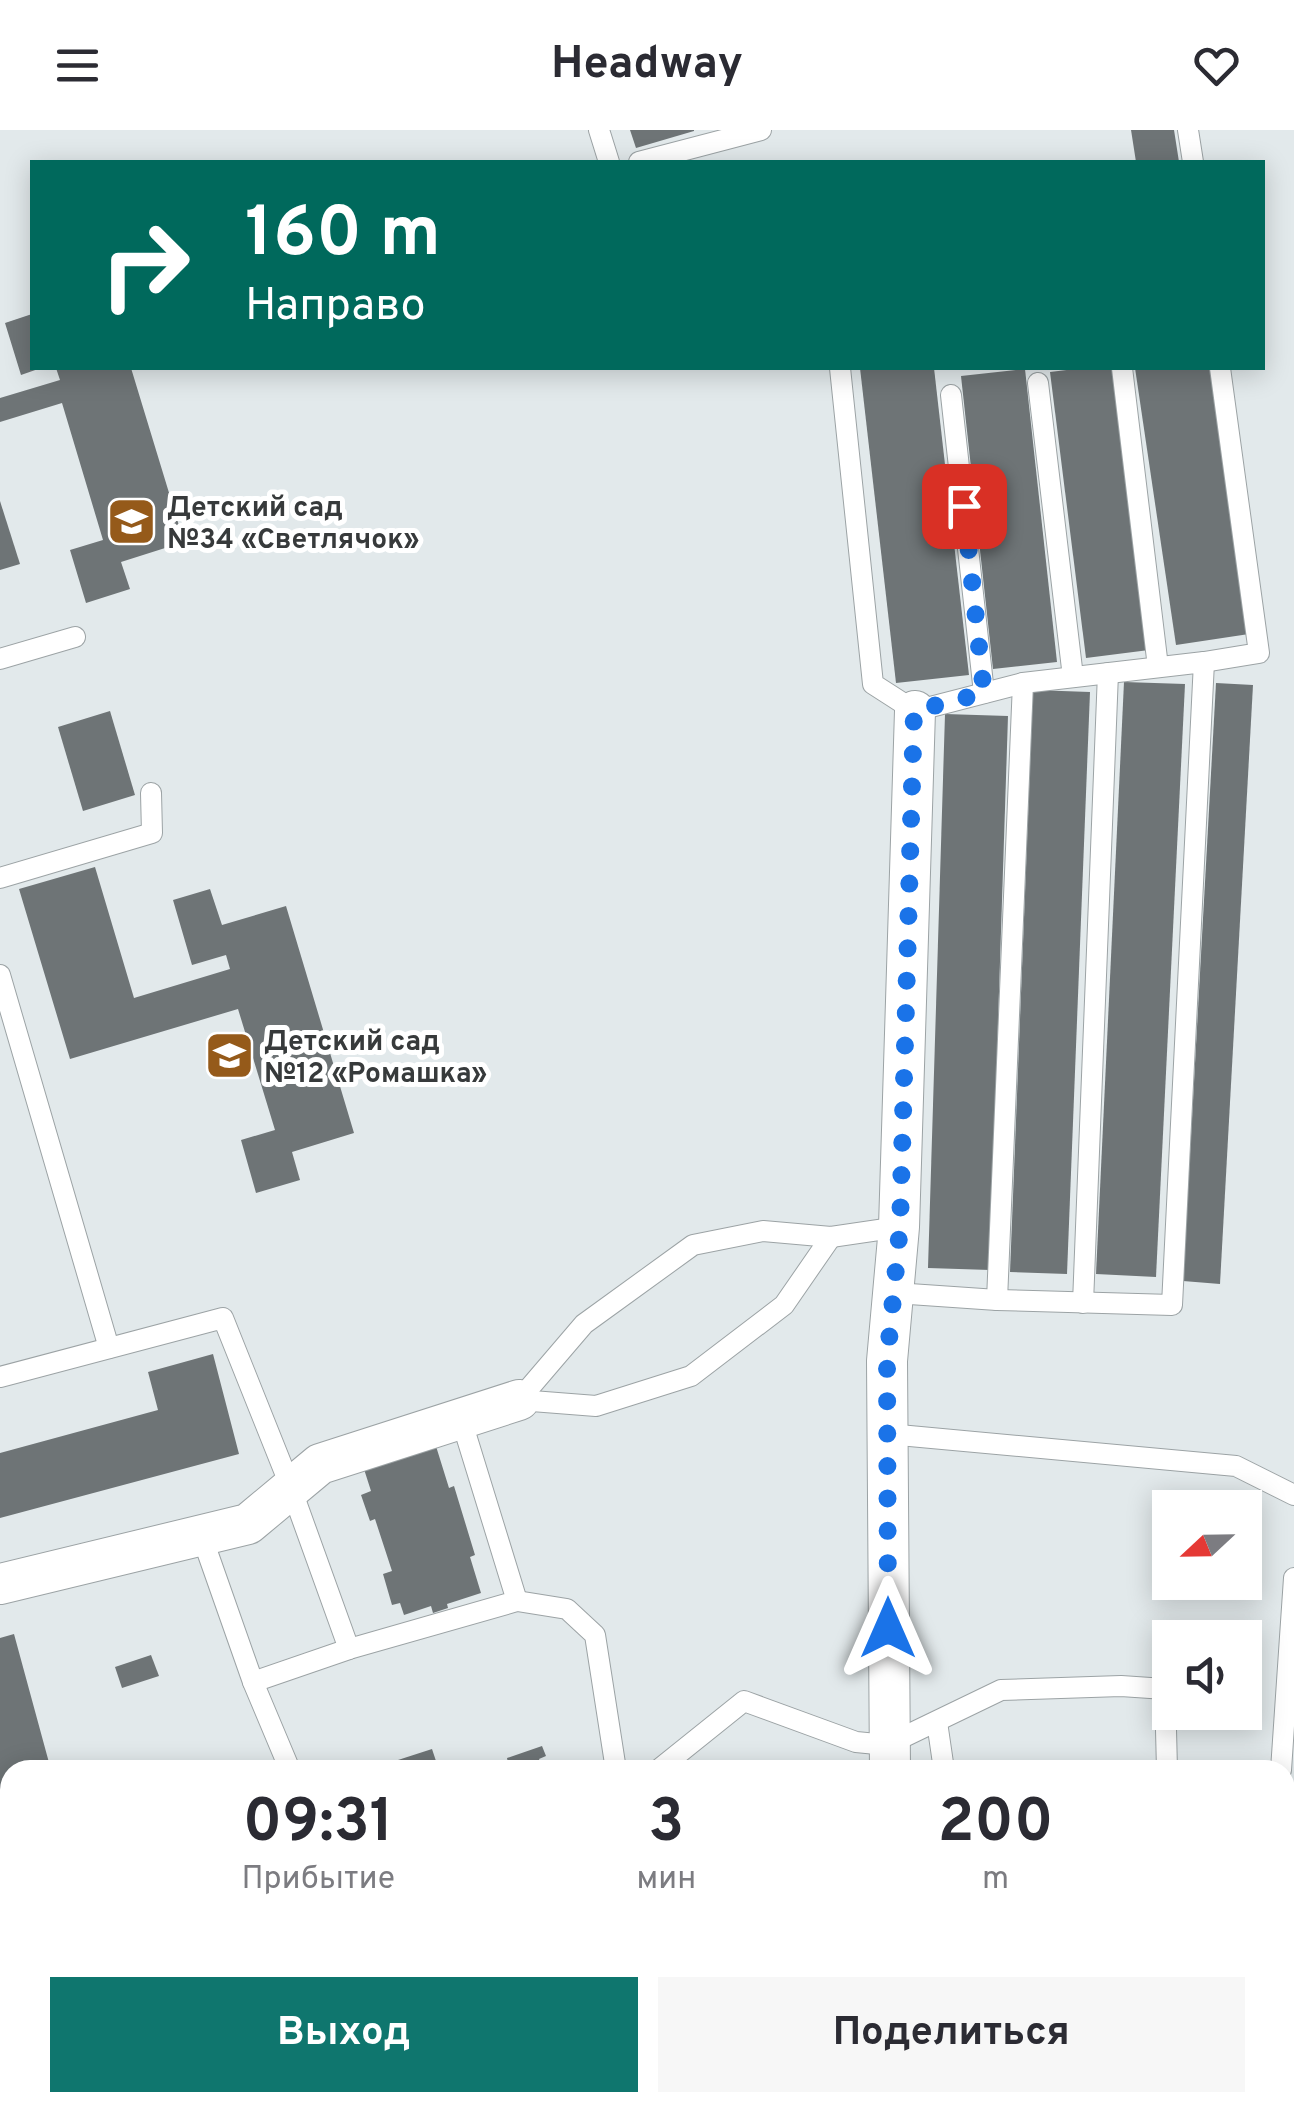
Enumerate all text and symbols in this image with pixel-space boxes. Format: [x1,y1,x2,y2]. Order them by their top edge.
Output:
text: Headway [551,37,743,94]
icon: menu [50,38,105,93]
icon: heart [1189,38,1244,93]
text: 160 m [245,192,441,281]
icon: right [80,200,210,330]
text: Направо [245,279,426,336]
pin [922,464,1007,549]
icon: arrive [937,479,992,534]
place label: Детский сад №34 «Светлячок» [167,491,419,559]
school or university icon: Детский сад №34 «Светлячок» [106,496,158,548]
place label: Детский сад №12 «Ромашка» [264,1025,487,1093]
school or university icon: Детский сад №12 «Ромашка» [203,1030,255,1082]
north arrow [1152,1490,1262,1600]
map controls [1152,1490,1262,1730]
position arrow [836,1576,940,1680]
button: sound [1152,1620,1262,1730]
text: 09:31 [243,1787,394,1863]
text: 3 [648,1787,684,1863]
text: 200 [938,1787,1053,1863]
text: Прибытие [241,1860,395,1900]
text: мин [636,1860,696,1900]
text: m [982,1860,1009,1900]
button: Выход [50,1977,638,2092]
button: Поделиться [658,1977,1245,2092]

